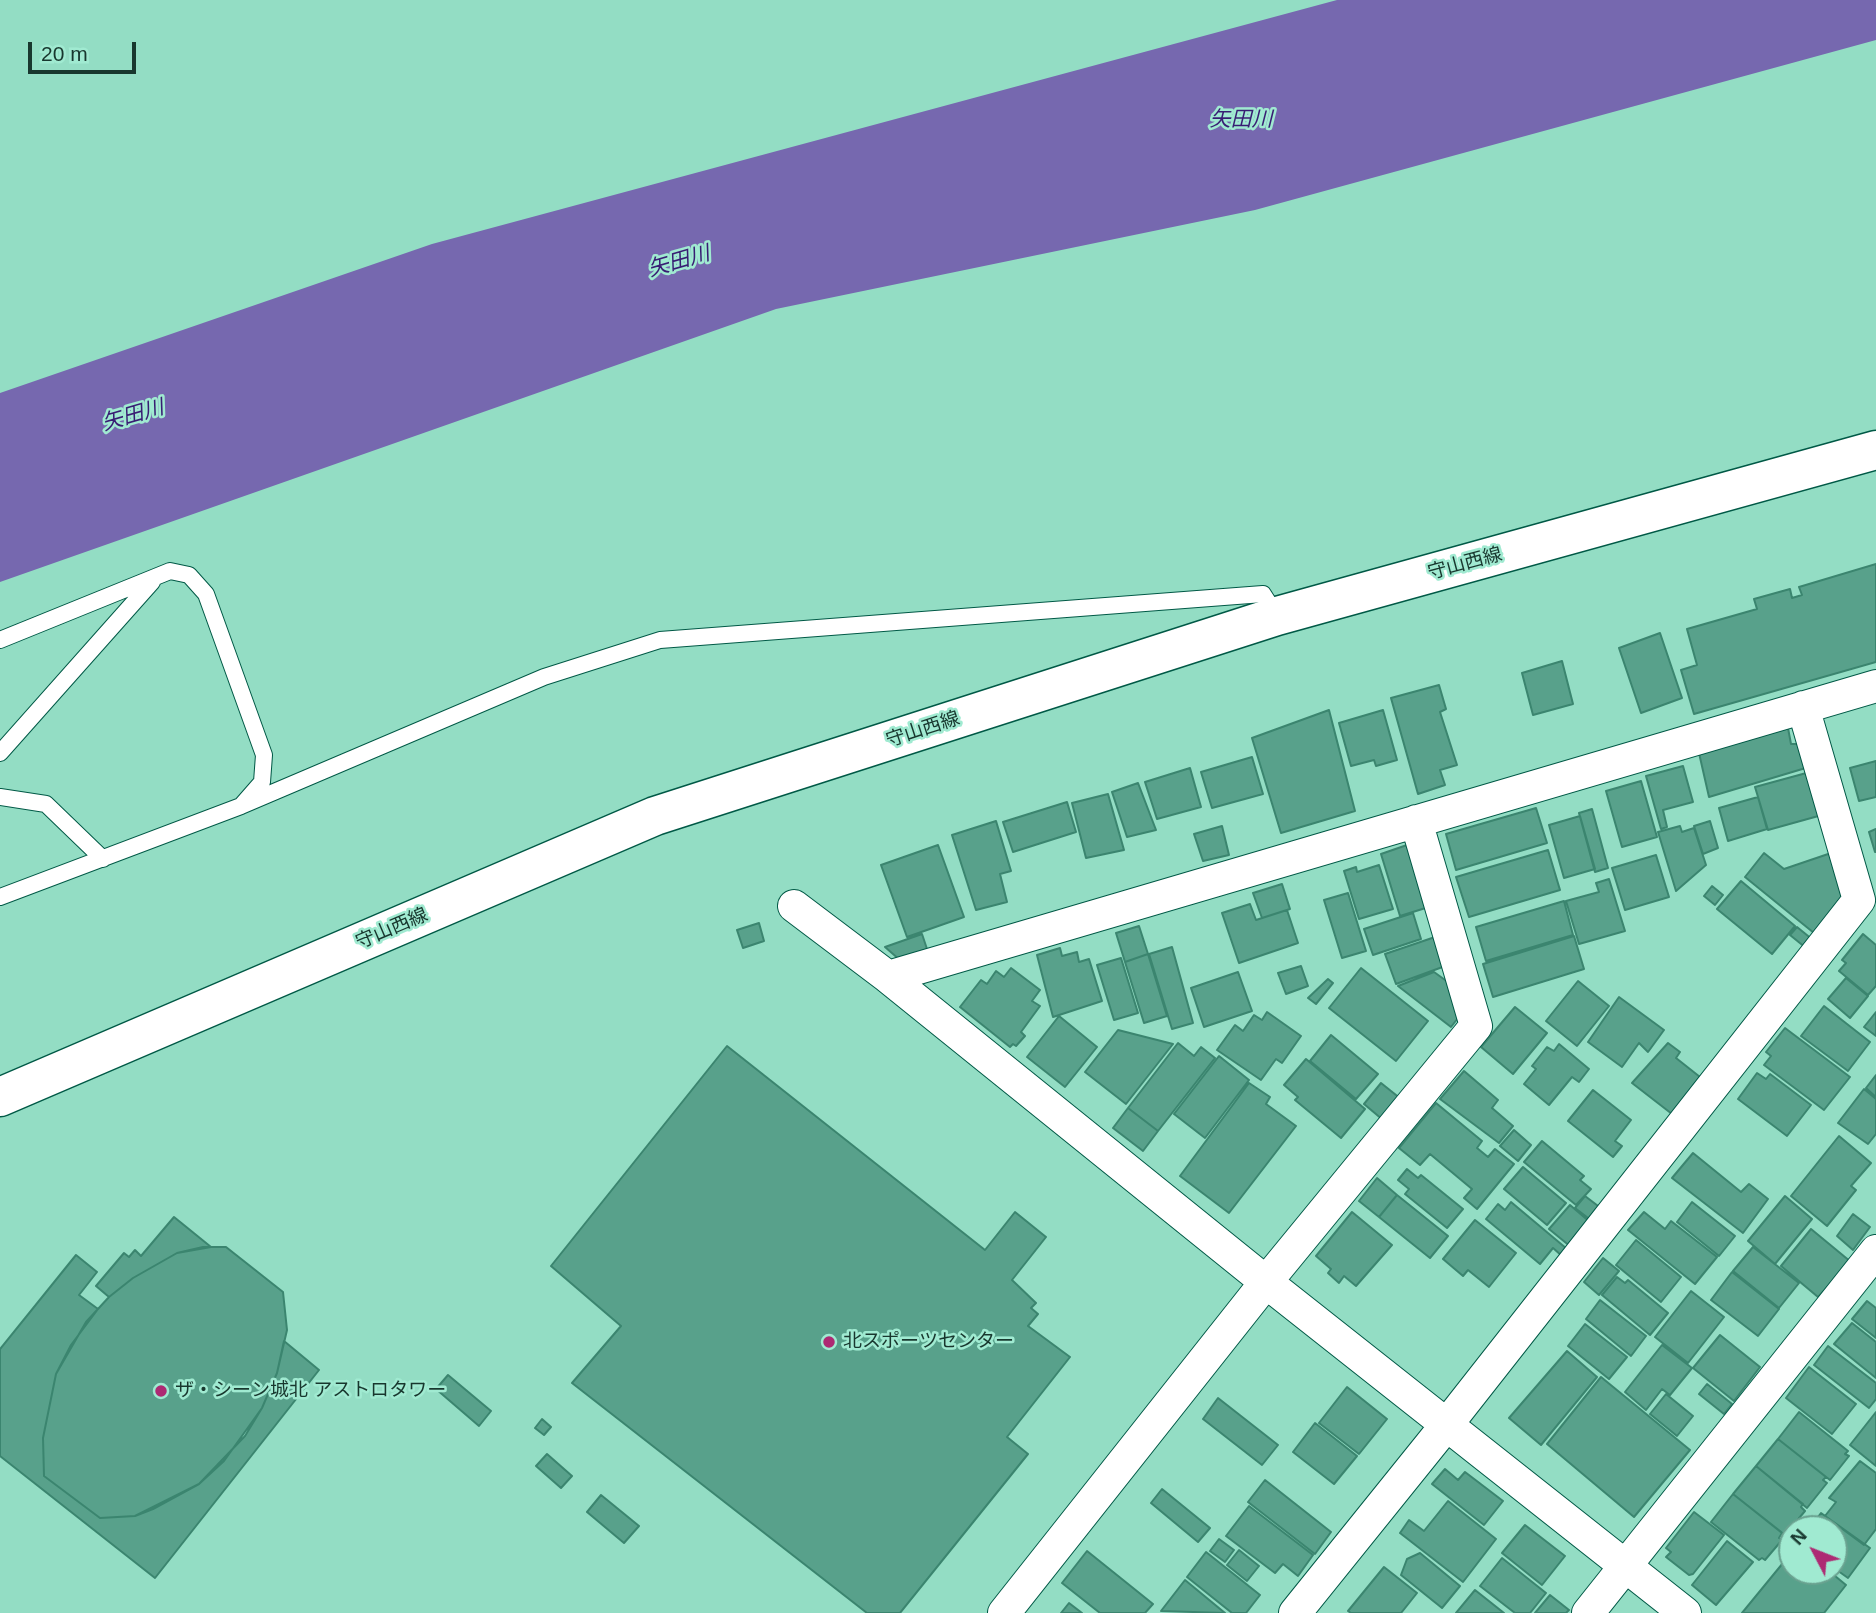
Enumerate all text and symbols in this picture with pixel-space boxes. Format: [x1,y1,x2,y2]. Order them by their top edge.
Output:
scale bar [32,28,140,72]
text: 20 m [41,42,88,65]
water label: 矢田川 [1210,107,1272,133]
water label: 矢田川 [645,241,713,283]
water label: 矢田川 [99,395,167,437]
street label: 守山西線 [1425,543,1505,585]
street label: 守山西線 [883,707,963,753]
street label: 守山西線 [353,904,431,954]
place label: 北スポーツセンター [843,1331,1014,1353]
marker: 北スポーツセンター [821,1334,837,1350]
place label: ザ・シーン城北 アストロタワー [175,1380,446,1402]
marker: ザ・シーン城北 アストロタワー [153,1383,169,1399]
north arrow [1778,1515,1848,1585]
text: N [1786,1525,1811,1549]

